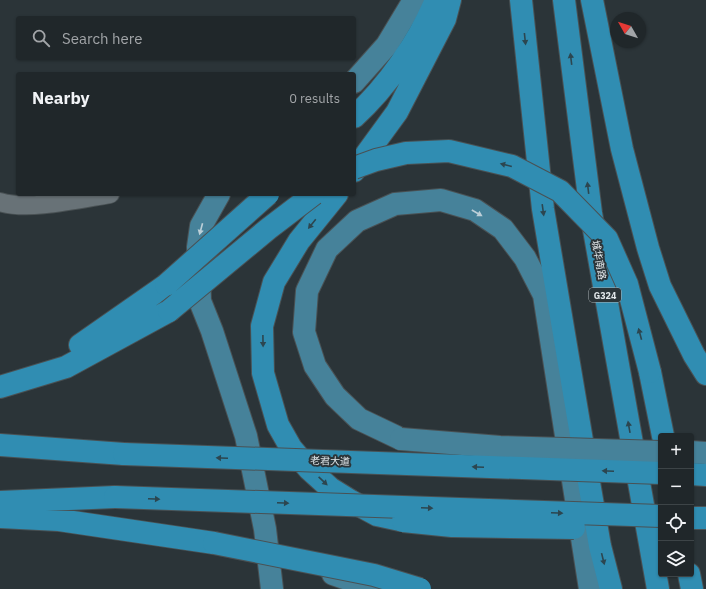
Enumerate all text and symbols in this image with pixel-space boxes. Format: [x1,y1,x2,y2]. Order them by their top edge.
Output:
north arrow [610,12,646,48]
search box [16,16,356,60]
icon: search [30,27,52,49]
text: Search here [62,29,142,48]
one-way arrow [522,33,528,45]
one-way arrow [568,53,575,65]
text: Nearby [32,87,90,109]
text: 0 results [289,90,340,107]
one-way arrow [500,162,512,168]
one-way arrow [584,182,591,194]
one-way arrow [540,204,546,216]
one-way arrow [471,209,483,216]
one-way arrow [308,219,317,230]
one-way arrow [198,222,204,235]
street label: 城华南路 [589,239,609,281]
road number: G324 [589,288,621,302]
one-way arrow [637,328,643,340]
one-way arrow [260,335,266,348]
one-way arrow [626,420,632,433]
map controls [658,433,694,577]
button: + [658,433,694,469]
one-way arrow [216,454,228,461]
street label: 老君大道 [310,454,350,468]
one-way arrow [472,463,484,470]
one-way arrow [602,468,614,475]
button: − [658,469,694,505]
one-way arrow [317,477,328,486]
one-way arrow [148,496,161,502]
one-way arrow [277,500,290,506]
one-way arrow [421,505,434,511]
button: locate [658,505,694,541]
one-way arrow [551,509,563,516]
button: layers [658,541,694,577]
one-way arrow [601,552,607,565]

